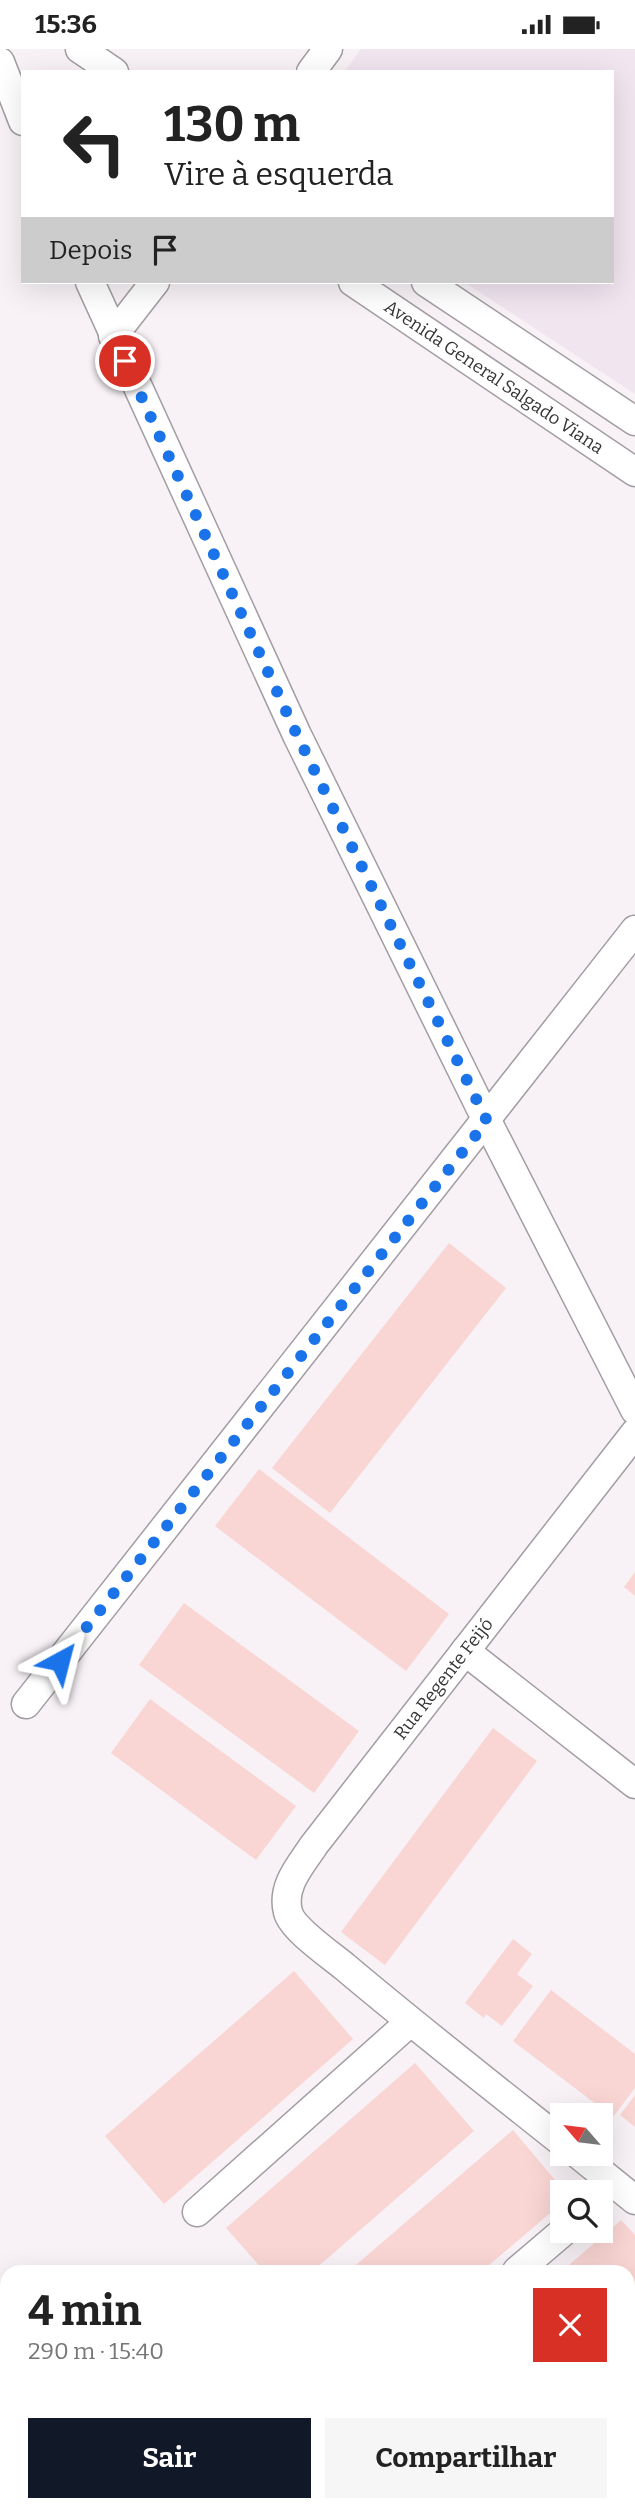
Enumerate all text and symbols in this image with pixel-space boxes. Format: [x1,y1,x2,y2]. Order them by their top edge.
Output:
text: 15:36 [35,9,97,40]
text: 130 m [164,95,300,154]
icon: left [49,98,140,189]
text: Vire à esquerda [164,155,394,193]
icon: arrive [146,231,184,269]
text: Depois [49,235,132,266]
street label: Avenida General Salgado Viana [380,295,608,459]
pin [95,331,155,391]
icon: arrive [106,342,144,380]
street label: Rua Regente Feijó [389,1614,498,1744]
position arrow [23,1624,97,1698]
north arrow [550,2103,612,2167]
map controls [550,2103,613,2243]
button: search [550,2180,613,2243]
text: 4 min [28,2286,142,2336]
button: close [533,2288,607,2362]
text: 290 m · 15:40 [28,2337,164,2365]
button: Sair [28,2418,311,2498]
button: Compartilhar [325,2418,607,2498]

